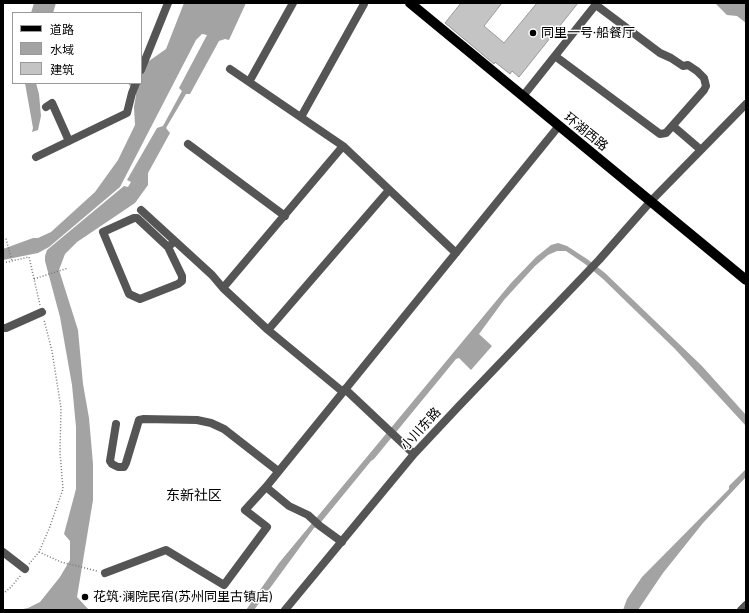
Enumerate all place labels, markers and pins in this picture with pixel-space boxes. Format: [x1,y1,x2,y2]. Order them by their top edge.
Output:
place label: 同里一号·船餐厅 [541,25,635,41]
marker: 同里一号·船餐厅 [528,28,538,38]
place label: 花筑·澜院民宿(苏州同里古镇店) [93,589,273,605]
marker: 花筑·澜院民宿(苏州同里古镇店) [80,592,90,602]

